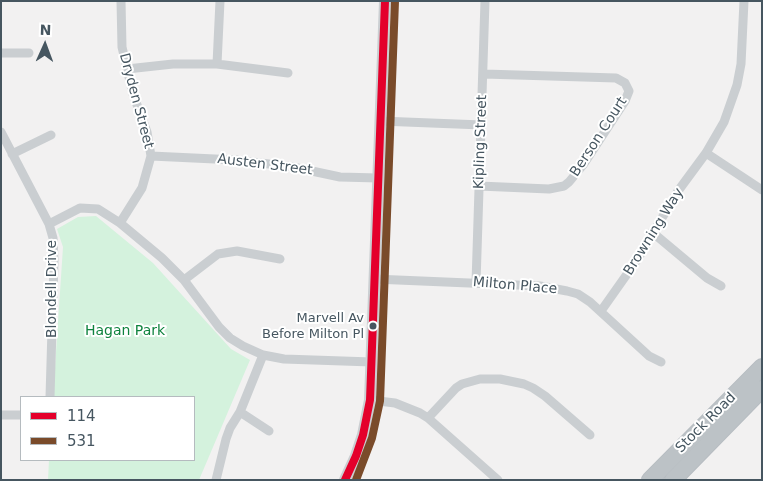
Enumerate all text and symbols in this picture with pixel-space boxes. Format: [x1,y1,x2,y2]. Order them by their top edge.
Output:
north arrow [20,20,70,70]
text: N [39,22,52,38]
street label: Dryden Street [115,51,157,151]
street label: Kipling Street [471,94,491,190]
street label: Berson Court [567,94,631,180]
street label: Austen Street [216,151,314,179]
street label: Browning Way [620,185,688,279]
street label: Blondell Drive [44,240,60,338]
street label: Milton Place [472,274,558,298]
place label: Marvell Av Before Milton Pl [262,311,364,342]
marker: Marvell Av Before Milton Pl [368,321,378,331]
park label: Hagan Park [85,323,165,339]
street label: Stock Road [672,389,740,457]
legend [20,396,195,461]
text: 114 [67,407,96,425]
text: 531 [67,432,96,450]

